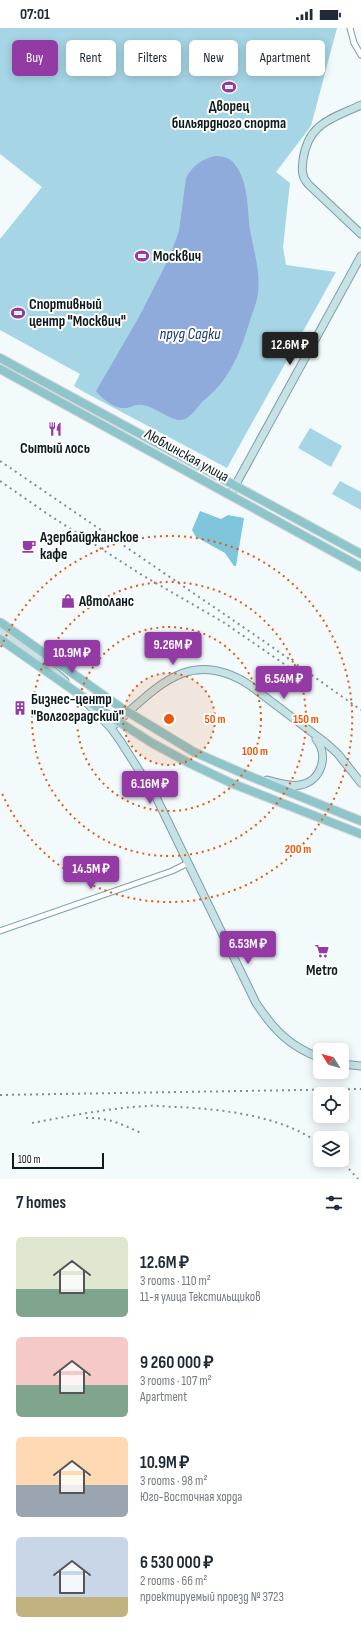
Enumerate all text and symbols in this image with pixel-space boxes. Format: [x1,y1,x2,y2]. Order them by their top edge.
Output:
text: 07:01 [20,5,50,24]
chip: Buy [12,40,58,76]
chip: Rent [66,40,116,76]
chip: Filters [124,40,181,76]
chip: New [189,40,238,76]
chip: Apartment [246,40,325,76]
sports icon: Дворец бильярдного спорта [221,79,237,95]
place label: Дворец бильярдного спорта [172,97,286,133]
place label: Москвич [153,247,201,266]
sports icon: Москвич [134,248,150,264]
place label: Спортивный центр "Москвич" [29,295,126,331]
sports icon: Спортивный центр "Москвич" [10,305,26,321]
water label: пруд Садки [160,325,221,344]
pin: 12.6M ₽ [253,332,327,366]
text: 12.6M ₽ [271,337,309,353]
restaurant icon: Сытый лось [47,421,63,437]
street label: Люблинская улица [140,424,233,487]
place label: Сытый лось [20,439,90,458]
place label: Азербайджанское кафе [39,528,139,564]
cafe icon: Азербайджанское кафе [21,538,37,554]
place label: Автоланс [78,592,134,611]
shop icon: Автоланс [60,593,76,609]
pin: 9.26M ₽ [136,632,210,666]
text: 9.26M ₽ [154,637,192,653]
pin: 10.9M ₽ [35,640,109,674]
text: 10.9M ₽ [53,645,91,661]
pin: 6.54M ₽ [247,666,321,700]
text: 6.54M ₽ [265,671,303,687]
place label: Бизнес-центр "Волгоградский" [31,690,124,726]
building icon: Бизнес-центр "Волгоградский" [12,700,28,716]
centre of rings [162,712,176,726]
text: 50 m [205,712,225,727]
text: 150 m [293,712,319,727]
text: 100 m [242,744,268,759]
pin: 6.16M ₽ [113,771,187,805]
text: 6.16M ₽ [131,776,169,792]
text: 200 m [285,842,311,857]
pin: 14.5M ₽ [54,856,128,890]
text: 14.5M ₽ [72,861,110,877]
pin: 6.53M ₽ [211,931,285,965]
text: 6.53M ₽ [229,936,267,952]
supermarket icon: Metro [314,943,330,959]
place label: Metro [306,961,338,980]
north arrow [313,1043,349,1079]
map controls [313,1043,349,1167]
button: locate [313,1087,349,1123]
button: layers [313,1131,349,1167]
scale bar [12,1151,104,1170]
text: 100 m [18,1153,40,1166]
icon: filters [323,1192,345,1214]
text: 7 homes [16,1193,66,1213]
icon: home [48,1253,96,1301]
text: 12.6M ₽ [140,1253,189,1273]
text: 3 rooms · 110 m² [140,1273,211,1289]
text: 11-я улица Текстильщиков [140,1289,261,1305]
icon: home [48,1353,96,1401]
text: 9 260 000 ₽ [140,1353,214,1373]
text: 3 rooms · 107 m² [140,1373,212,1389]
text: Apartment [140,1389,187,1405]
icon: home [48,1453,96,1501]
text: 10.9M ₽ [140,1453,189,1473]
text: 3 rooms · 98 m² [140,1473,207,1489]
text: Юго-Восточная хорда [140,1489,242,1505]
icon: home [48,1553,96,1601]
text: 6 530 000 ₽ [140,1553,213,1573]
text: 2 rooms · 66 m² [140,1573,207,1589]
text: проектируемый проезд № 3723 [140,1589,284,1605]

